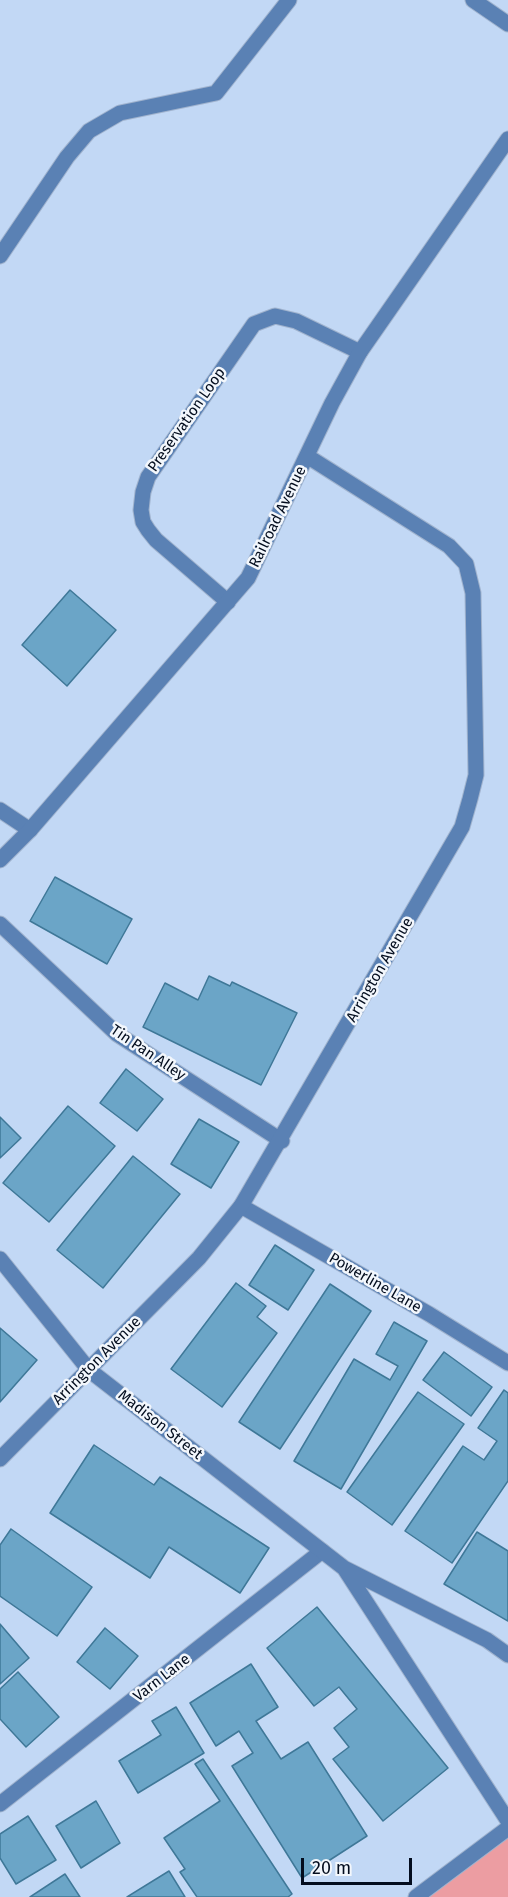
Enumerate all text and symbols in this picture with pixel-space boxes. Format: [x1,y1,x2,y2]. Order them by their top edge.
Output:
street label: Preservation Loop [144,365,230,475]
street label: Railroad Avenue [246,463,310,571]
street label: Arrington Avenue [343,915,417,1025]
street label: Tin Pan Alley [107,1021,189,1085]
street label: Powerline Lane [326,1249,424,1317]
street label: Arrington Avenue [49,1313,145,1409]
street label: Madison Street [114,1386,206,1464]
street label: Varn Lane [130,1650,194,1706]
scale bar [304,1846,415,1884]
text: 20 m [312,1857,351,1879]

